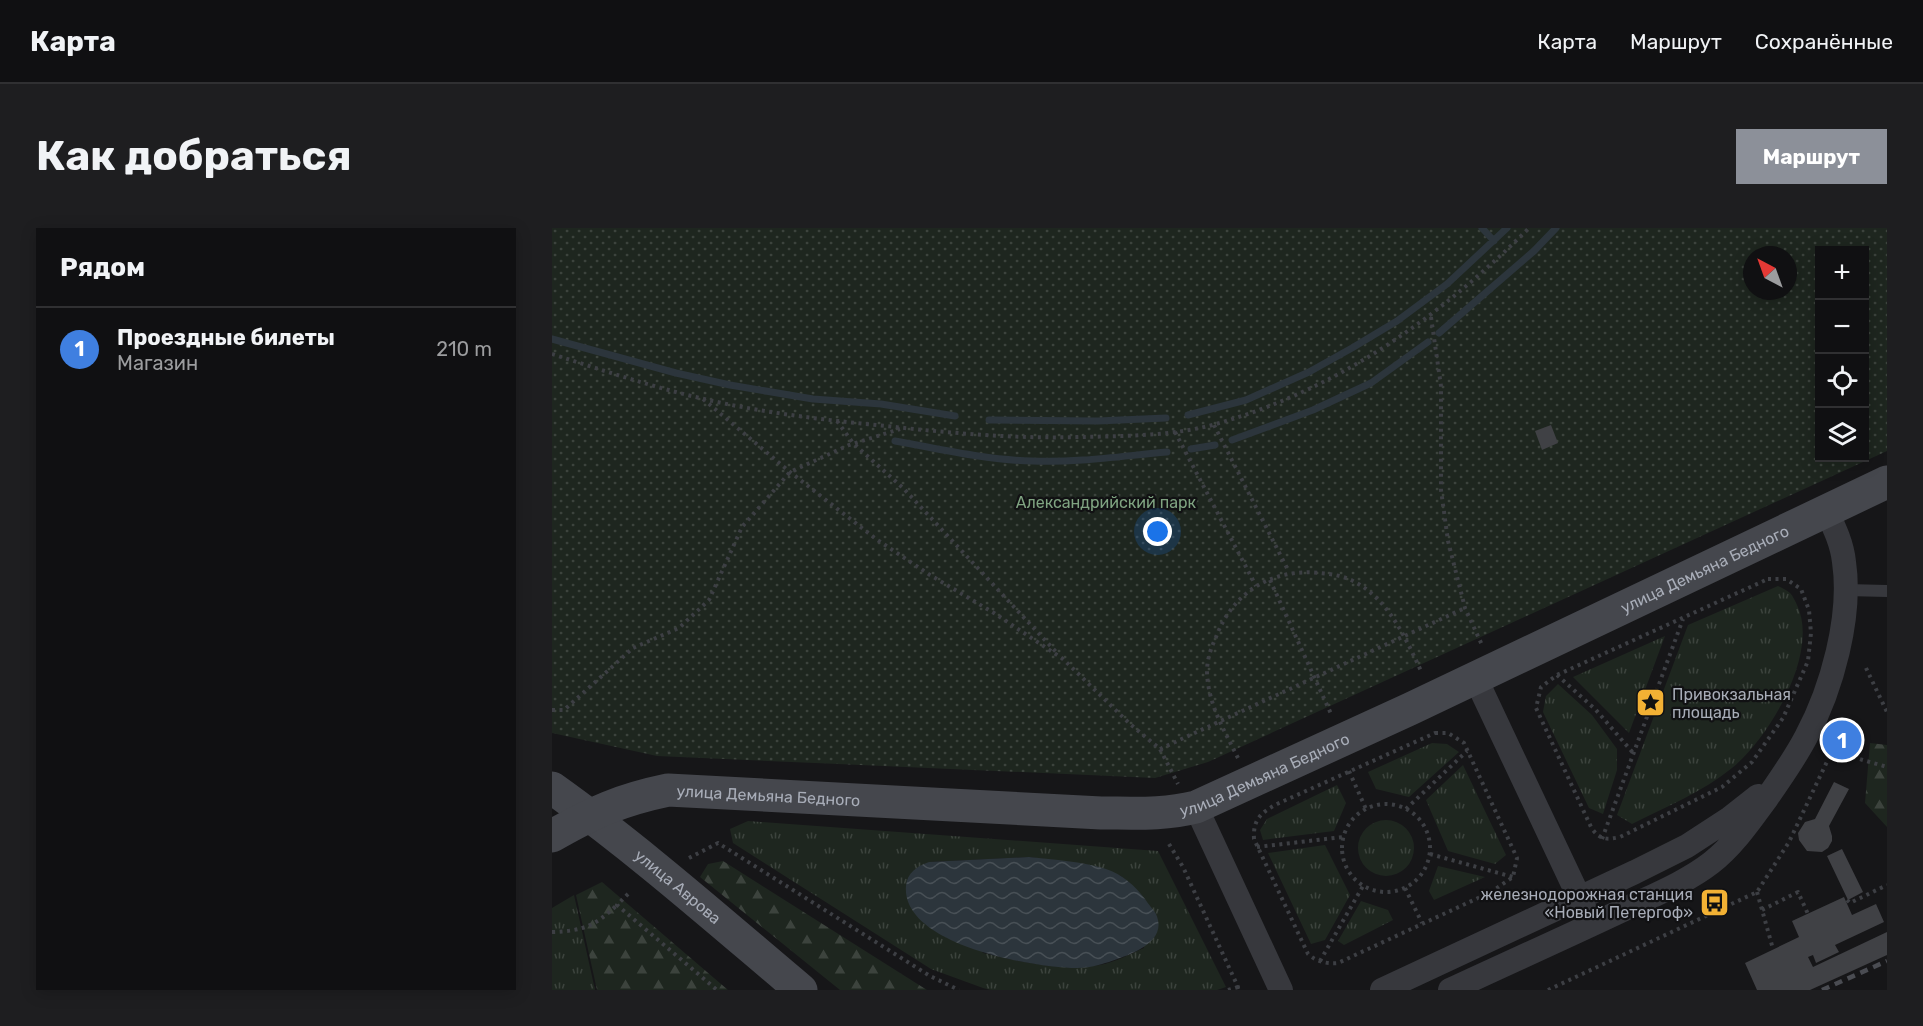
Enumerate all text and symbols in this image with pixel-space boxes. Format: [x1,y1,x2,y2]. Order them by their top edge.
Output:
text: Карта [30,25,116,58]
text: Карта [1537,29,1597,54]
text: Маршрут [1630,29,1722,54]
text: Сохранённые [1755,29,1893,54]
button: Маршрут [1736,129,1887,184]
text: Как добраться [36,131,352,181]
north arrow [1743,246,1797,300]
map controls [1815,246,1869,462]
button: + [1815,246,1869,300]
text: Рядом [60,252,145,283]
button: − [1815,300,1869,354]
text: Проездные билеты [117,324,335,351]
text: 1 [75,337,84,361]
text: 210 m [436,337,492,361]
text: Магазин [117,351,198,375]
button: locate [1815,354,1869,408]
button: layers [1815,408,1869,462]
park label: Александрийский парк [1016,493,1197,512]
your location [1143,517,1172,546]
street label: улица Демьяна Бедного [1617,521,1792,617]
place label: Привокзальная площадь [1672,685,1791,722]
place icon: Привокзальная площадь [1635,687,1667,719]
pin: 1 [1822,718,1862,762]
street label: улица Демьяна Бедного [1178,729,1353,820]
street label: улица Демьяна Бедного [676,781,861,810]
street label: улица Аврова [631,846,725,928]
place label: железнодорожная станция «Новый Петергоф» [1481,885,1693,922]
bus stop icon: железнодорожная станция «Новый Петергоф» [1698,887,1730,919]

